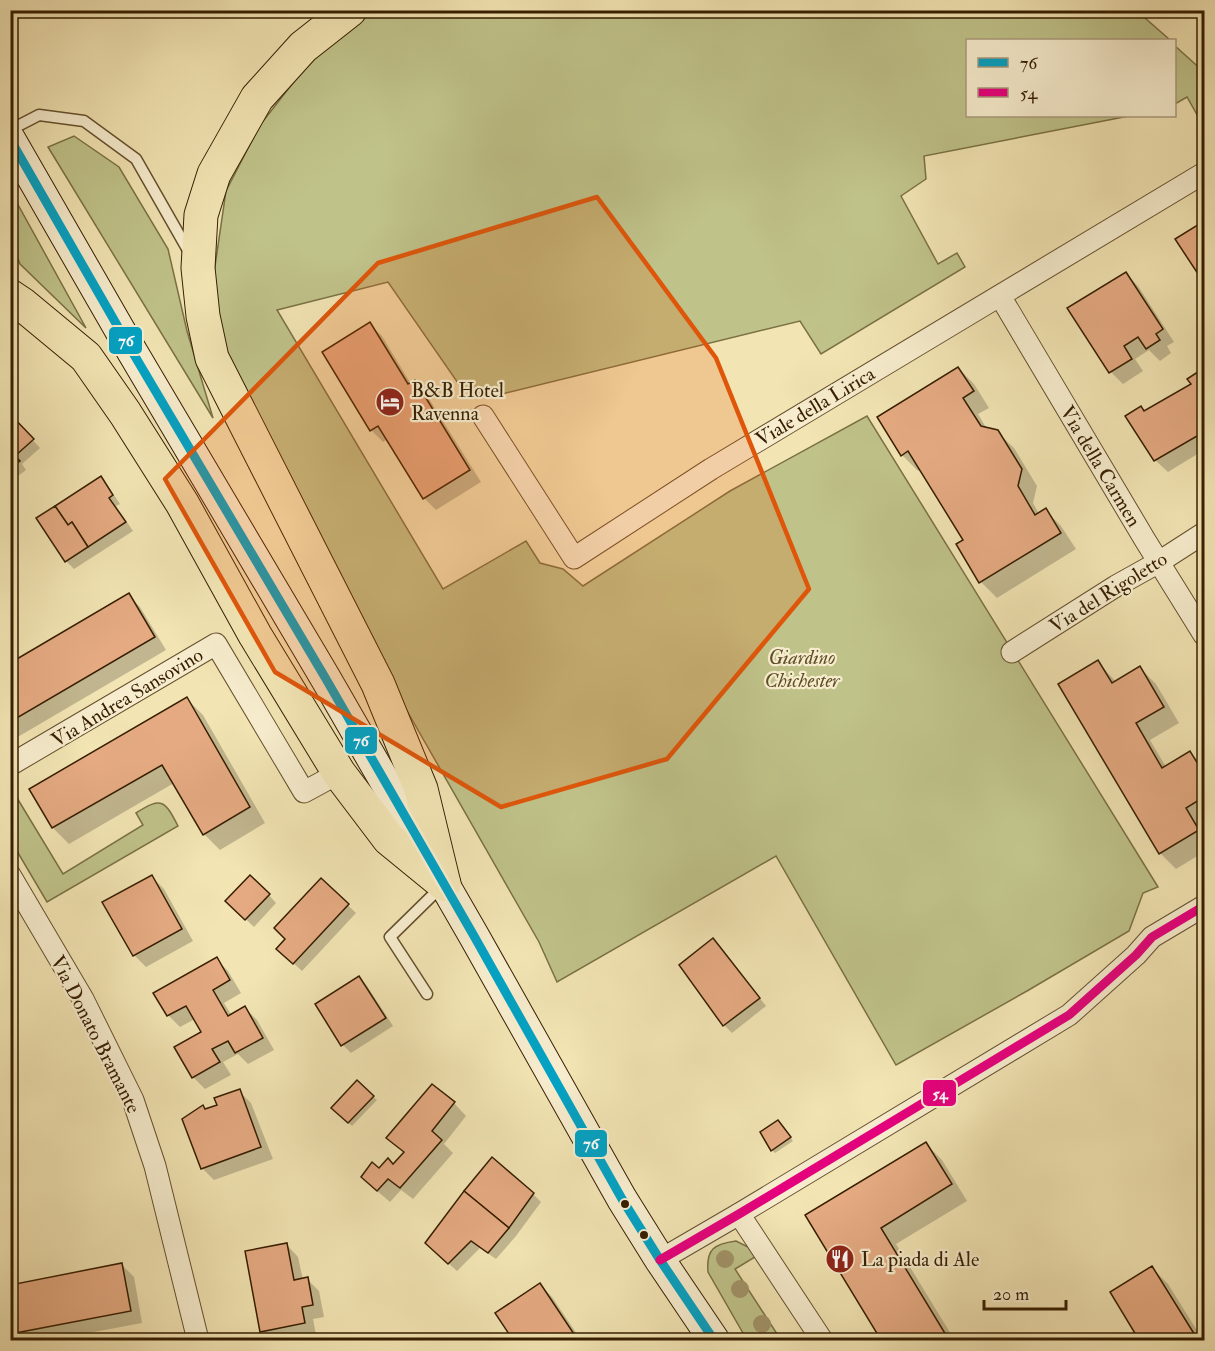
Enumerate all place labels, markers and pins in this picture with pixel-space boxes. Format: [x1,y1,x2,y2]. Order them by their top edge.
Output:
place label: B&B Hotel Ravenna [411,378,504,426]
hotel icon: B&B Hotel Ravenna [374,386,406,418]
unlabelled marker [619,1198,631,1210]
unlabelled marker [638,1229,650,1241]
restaurant icon: La piada di Ale [824,1243,856,1275]
place label: La piada di Ale [861,1247,979,1273]

